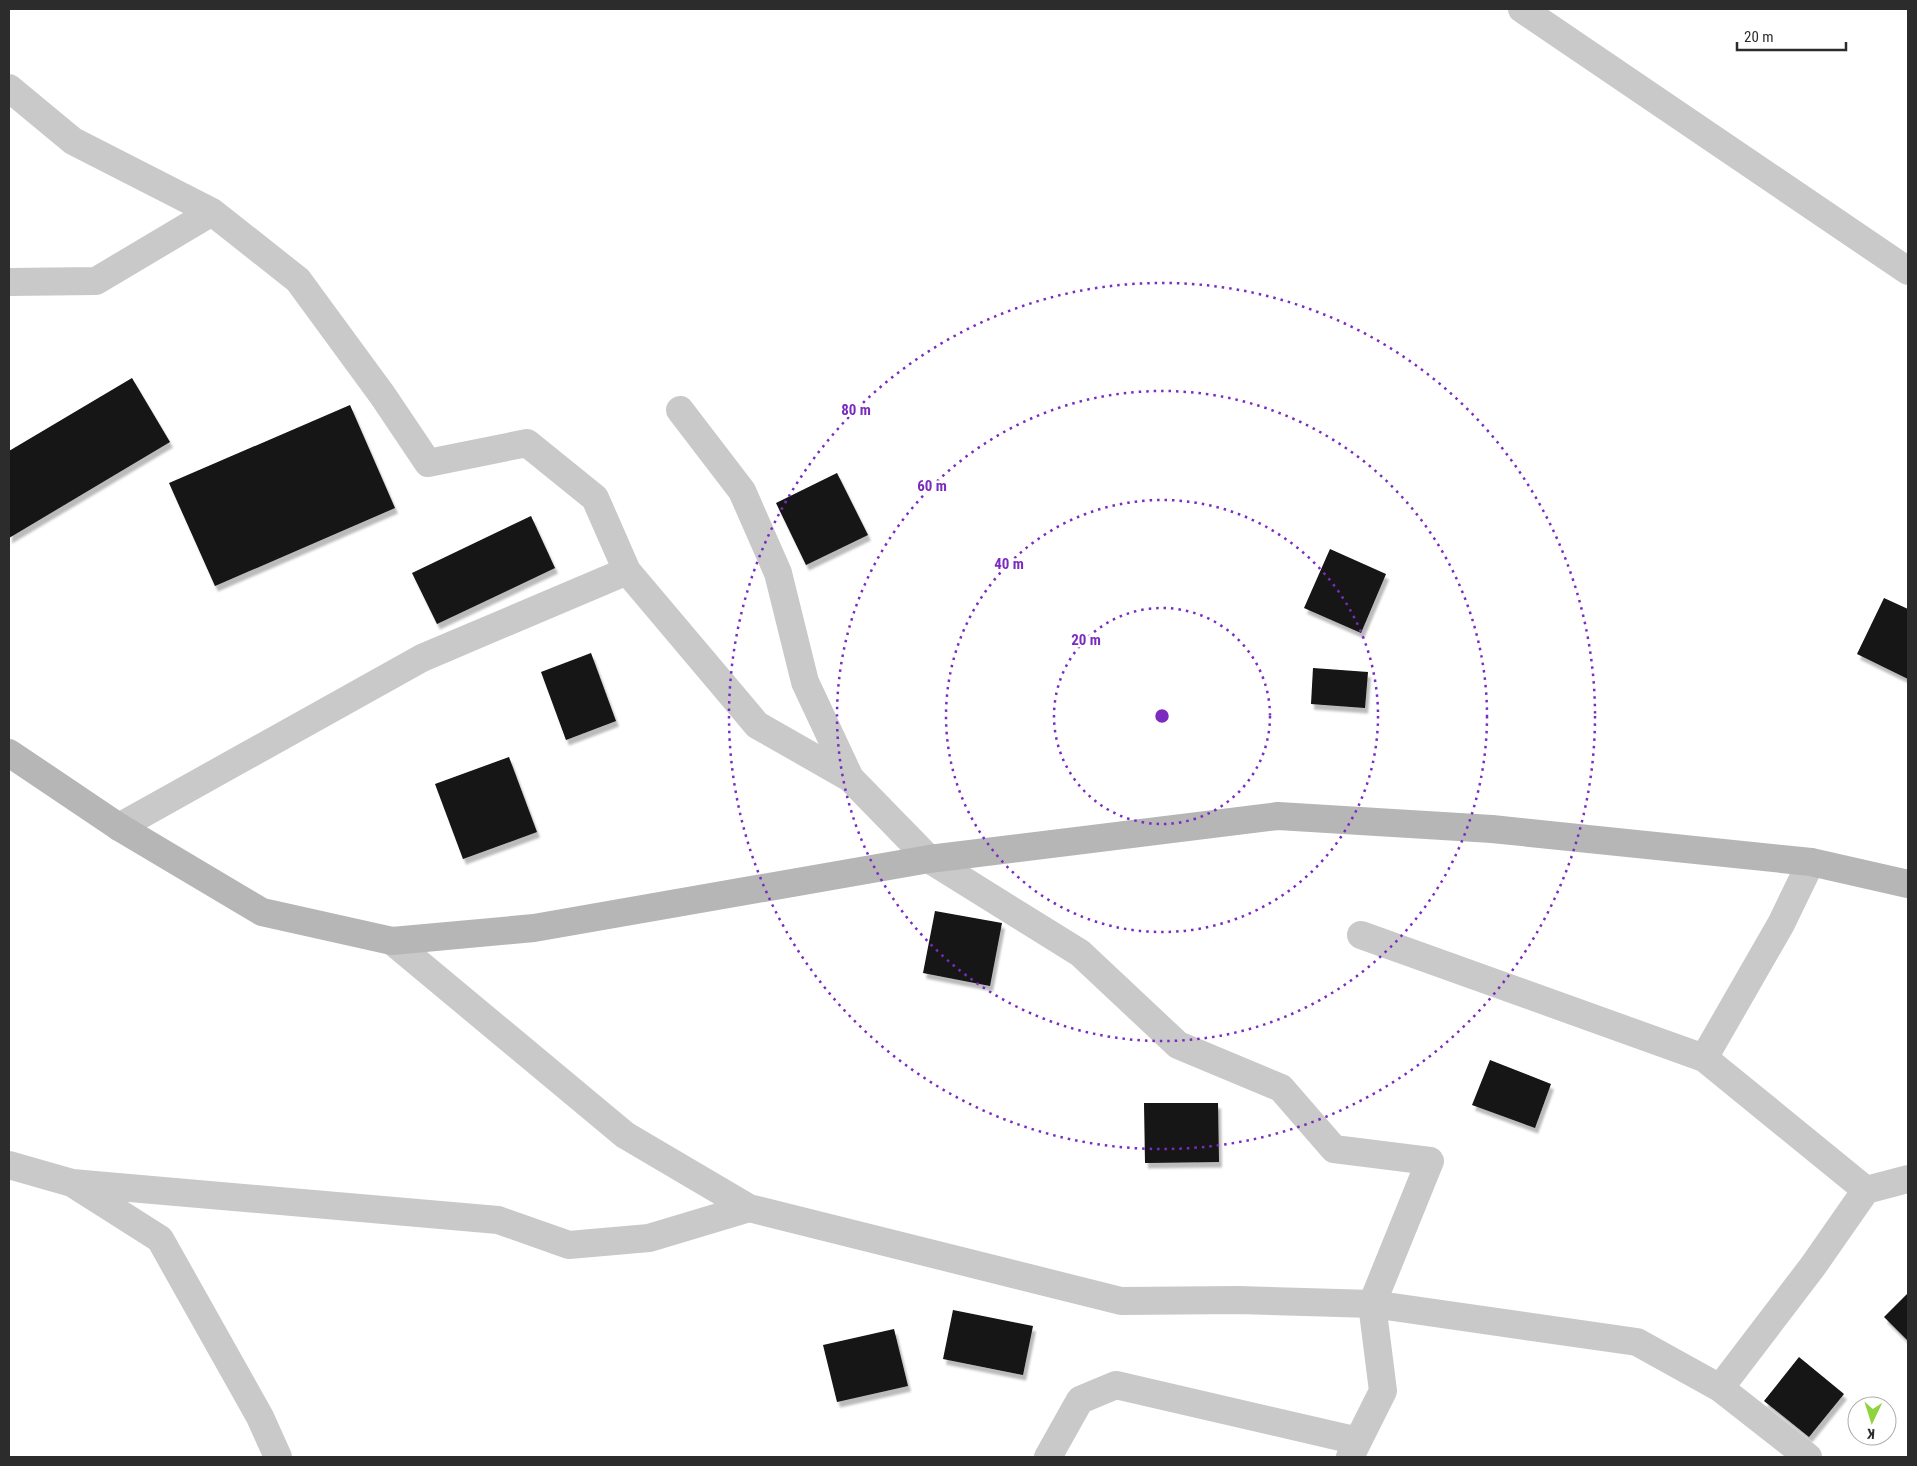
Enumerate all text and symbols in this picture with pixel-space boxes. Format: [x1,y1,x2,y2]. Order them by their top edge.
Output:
scale bar [1737,20,1846,52]
text: 20 m [1744,28,1774,46]
text: 80 m [841,401,871,419]
text: 60 m [917,477,947,495]
text: 40 m [994,555,1024,573]
text: 20 m [1071,631,1101,649]
centre of rings [1153,707,1171,725]
north arrow [1847,1396,1897,1446]
text: K [1866,1426,1876,1442]

